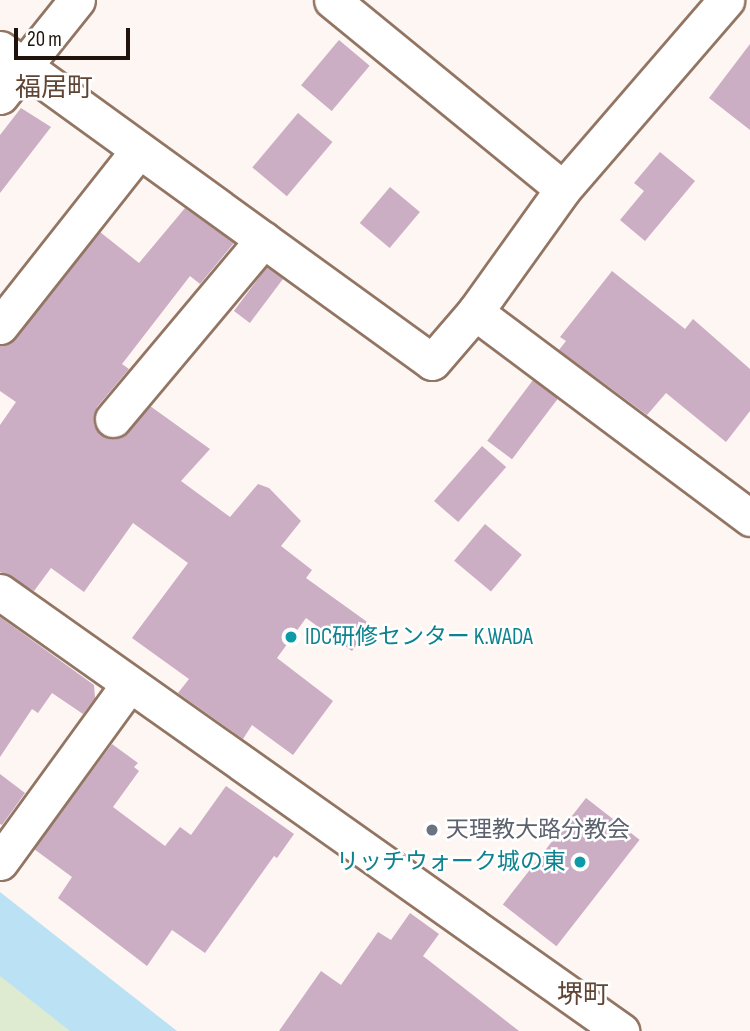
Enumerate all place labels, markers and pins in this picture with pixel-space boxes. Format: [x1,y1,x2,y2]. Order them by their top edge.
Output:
place label: IDC研修センター K.WADA [305,623,533,651]
marker: IDC研修センター K.WADA [283,629,299,645]
place label: 天理教大路分教会 [446,816,630,844]
marker: 天理教大路分教会 [424,822,440,838]
place label: リッチウォーク城の東 [336,848,566,876]
marker: リッチウォーク城の東 [572,854,588,870]

